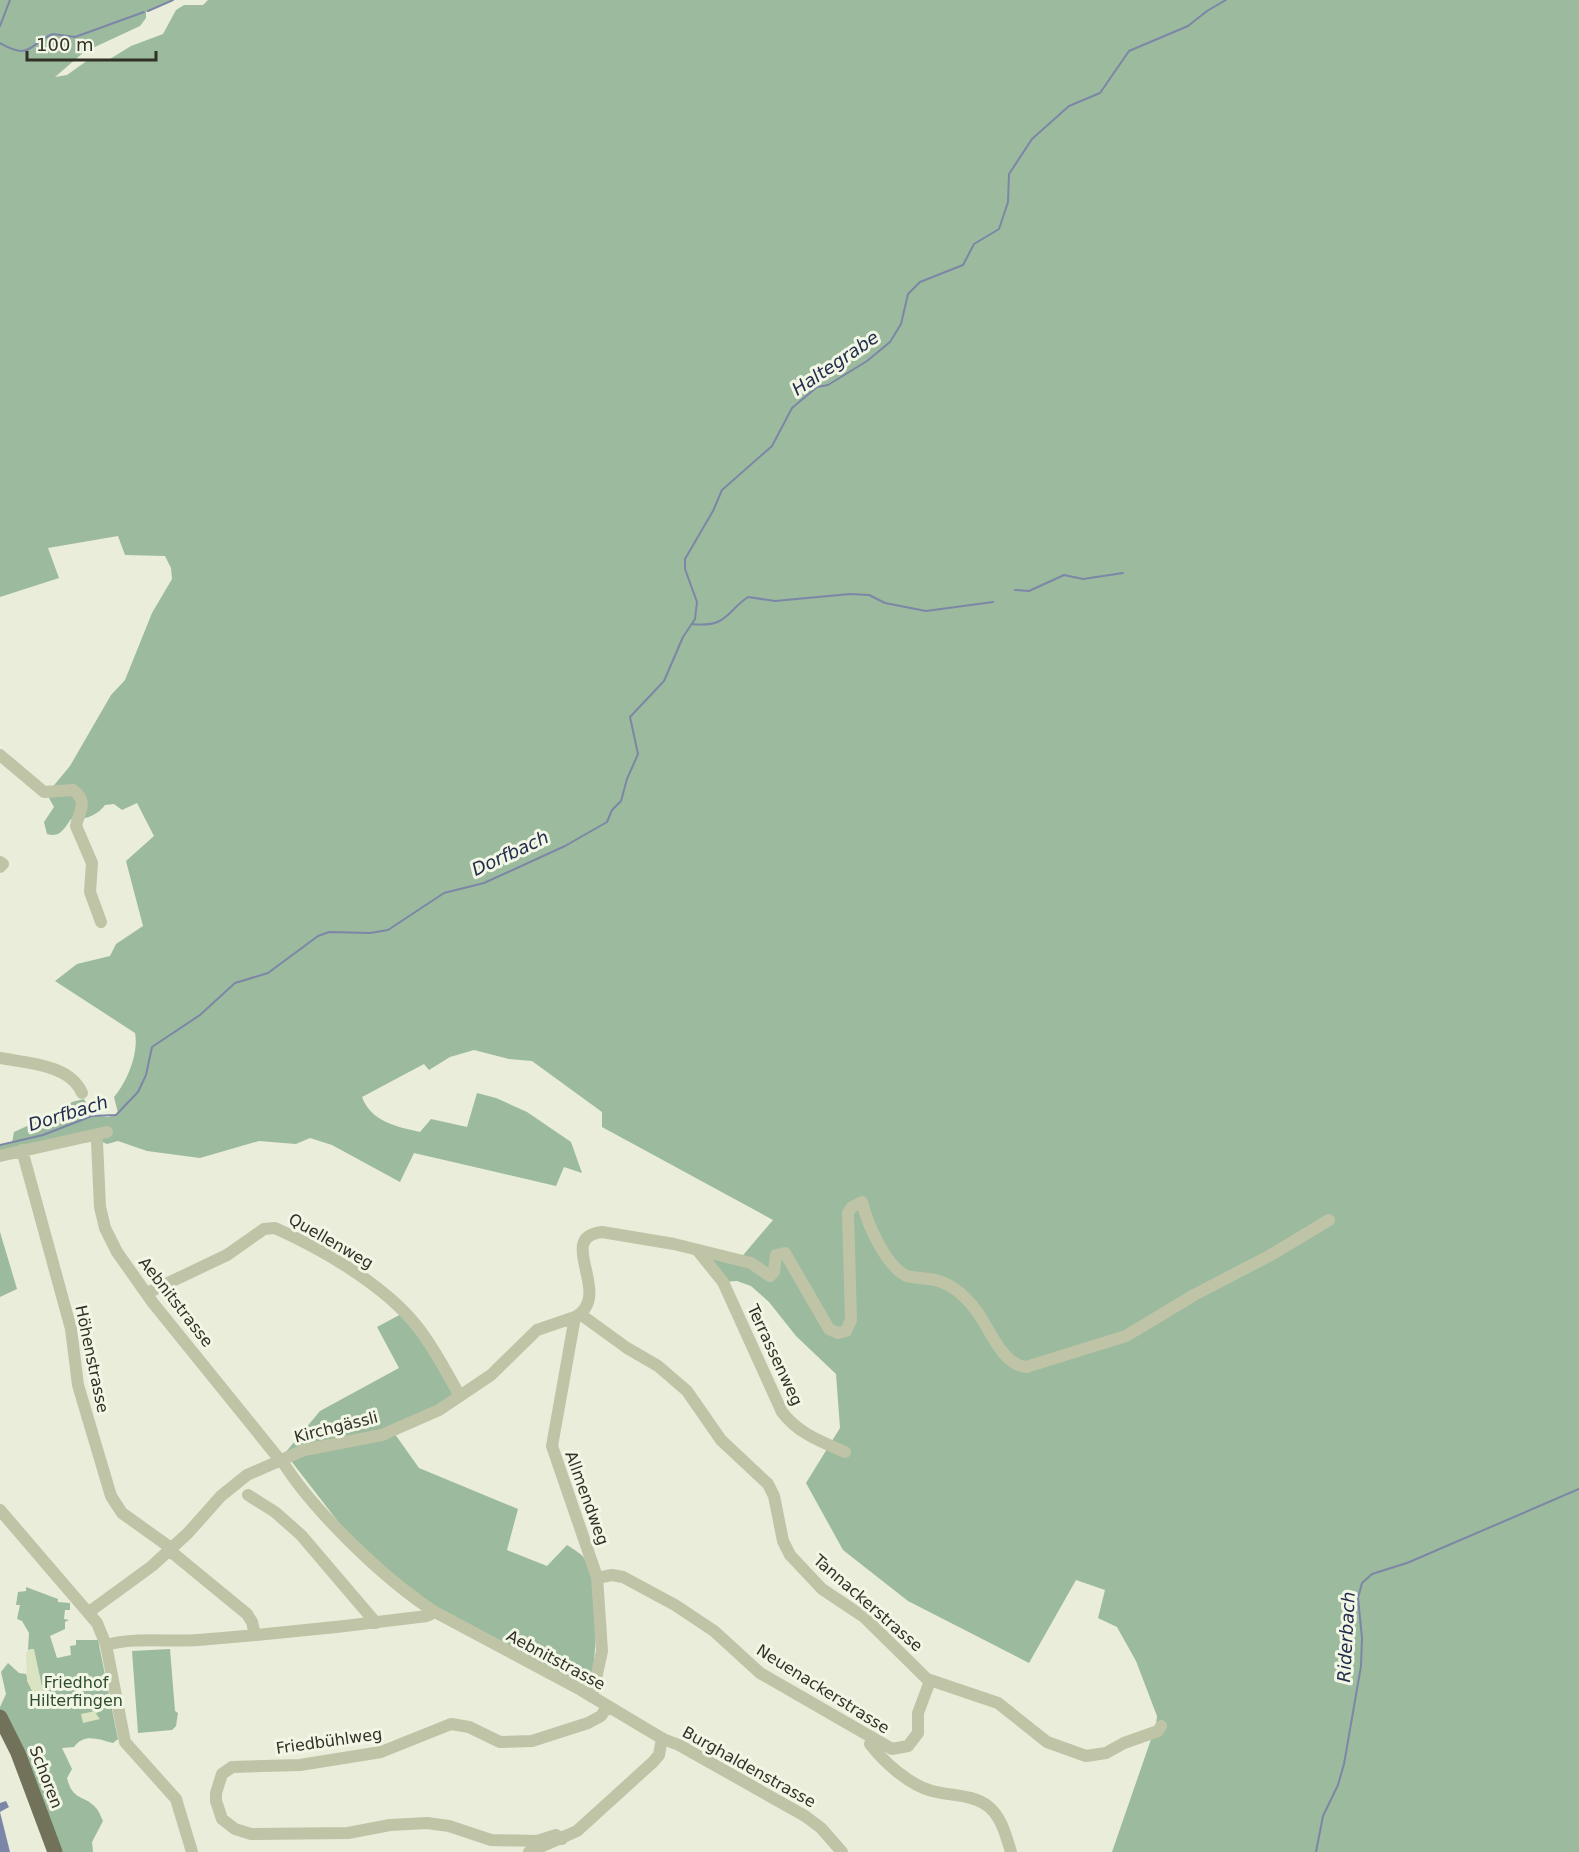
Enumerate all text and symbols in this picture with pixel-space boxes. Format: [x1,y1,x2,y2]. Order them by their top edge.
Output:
scale bar [27,24,156,62]
text: 100 m [36,34,94,55]
water label: Haltegrabe [788,326,882,400]
water label: Dorfbach [468,826,552,880]
water label: Dorfbach [26,1091,110,1135]
street label: Quellenweg [285,1209,377,1273]
street label: Aebnitstrasse [135,1253,217,1351]
street label: Terrassenweg [743,1301,807,1409]
street label: Höhenstrasse [71,1303,113,1415]
street label: Kirchgässli [292,1407,380,1447]
street label: Allmendweg [561,1448,613,1548]
street label: Tannackerstrasse [809,1550,926,1656]
water label: Riderbach [1333,1591,1359,1683]
street label: Aebnitstrasse [503,1626,609,1694]
street label: Neuenackerstrasse [753,1640,893,1738]
park label: Friedhof Hilterfingen [29,1673,123,1710]
street label: Burghaldenstrasse [679,1722,819,1812]
street label: Friedbühlweg [275,1724,383,1758]
street label: Schoren [25,1743,67,1811]

